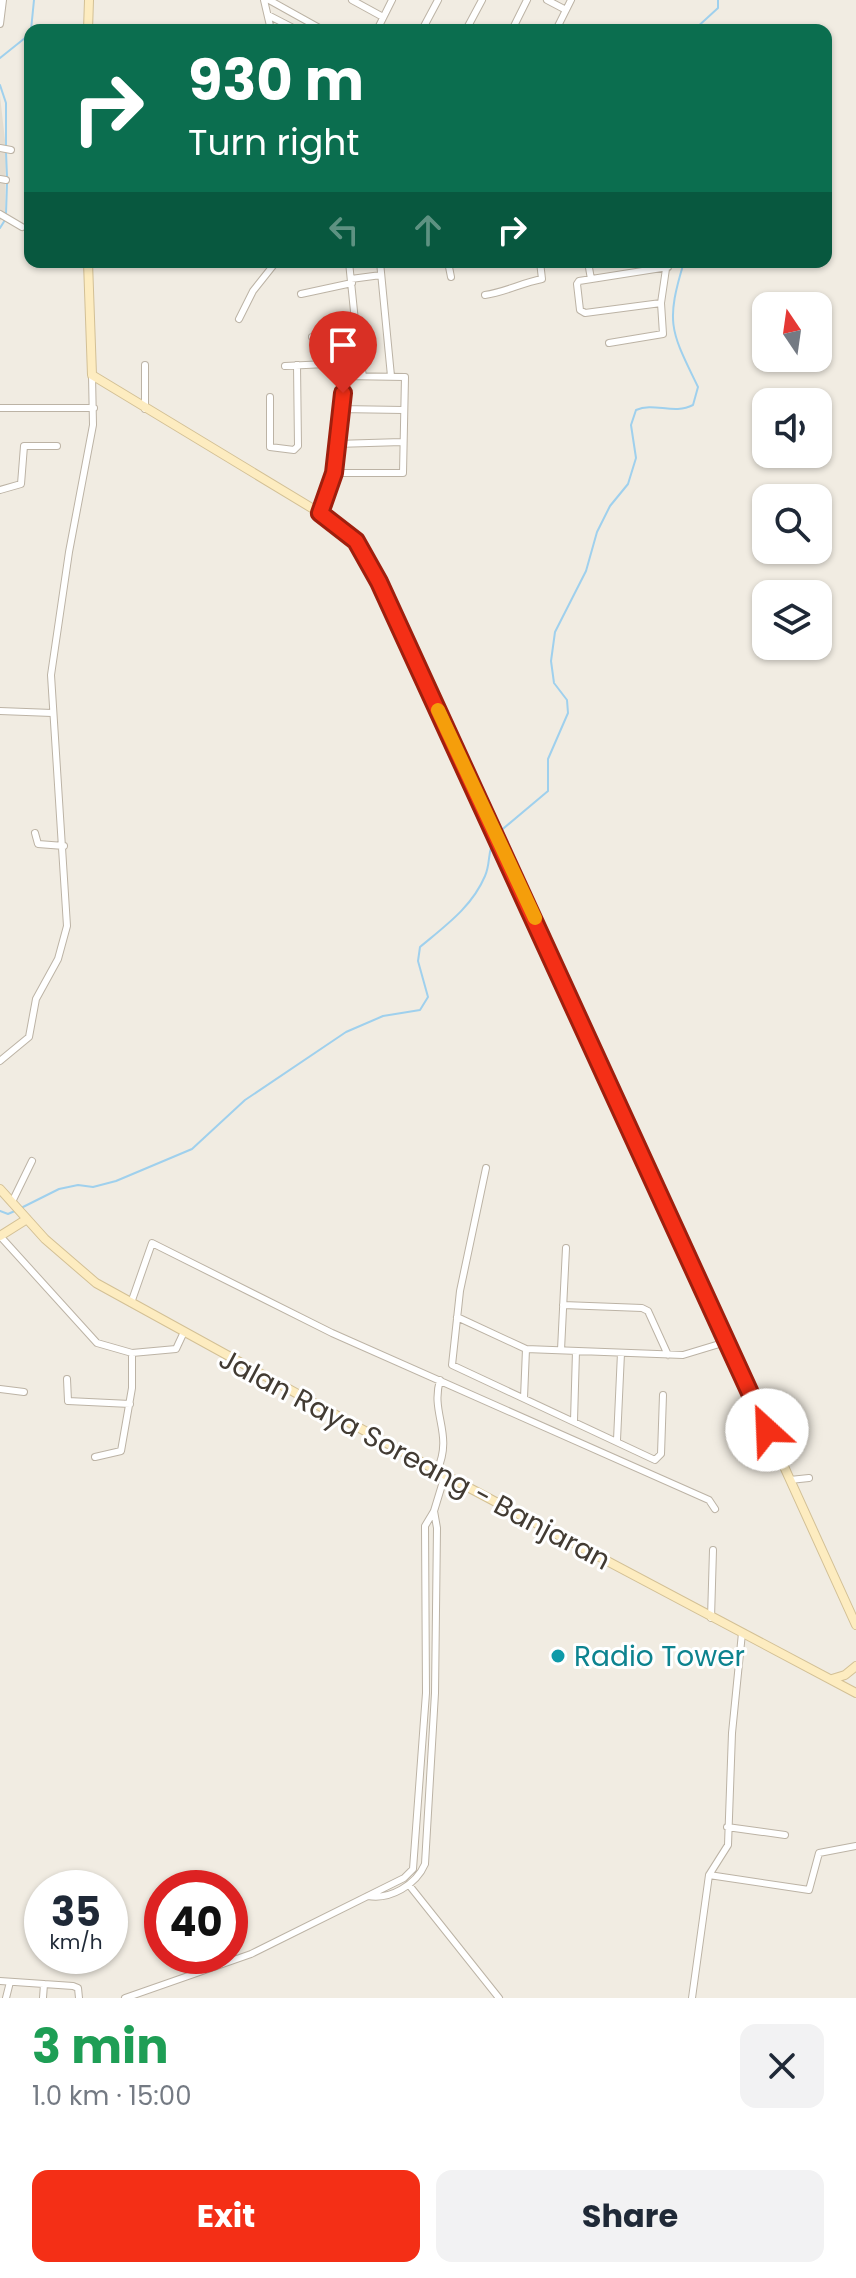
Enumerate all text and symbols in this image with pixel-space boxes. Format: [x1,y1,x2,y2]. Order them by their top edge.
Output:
text: 930 m [188,41,364,120]
icon: right [56,56,160,160]
text: Turn right [188,117,359,168]
icon: left [322,208,366,252]
icon: ahead [406,208,450,252]
icon: right [490,208,534,252]
north arrow [752,292,832,372]
map controls [752,292,832,660]
pin [309,311,377,393]
icon: arrive [321,323,365,367]
button: sound [752,388,832,468]
button: search [752,484,832,564]
button: layers [752,580,832,660]
street label: Jalan Raya Soreang - Banjaran [212,1339,618,1580]
position arrow [725,1388,809,1472]
place label: Radio Tower [574,1637,745,1676]
marker: Radio Tower [549,1647,567,1665]
speed limit sign: 40 [144,1870,248,1974]
text: 35 [51,1884,101,1940]
text: km/h [49,1928,103,1956]
text: 3 min [32,2013,169,2080]
button: close [740,2024,824,2108]
text: 1.0 km · 15:00 [32,2078,191,2114]
button: Exit [32,2170,420,2262]
button: Share [436,2170,824,2262]

